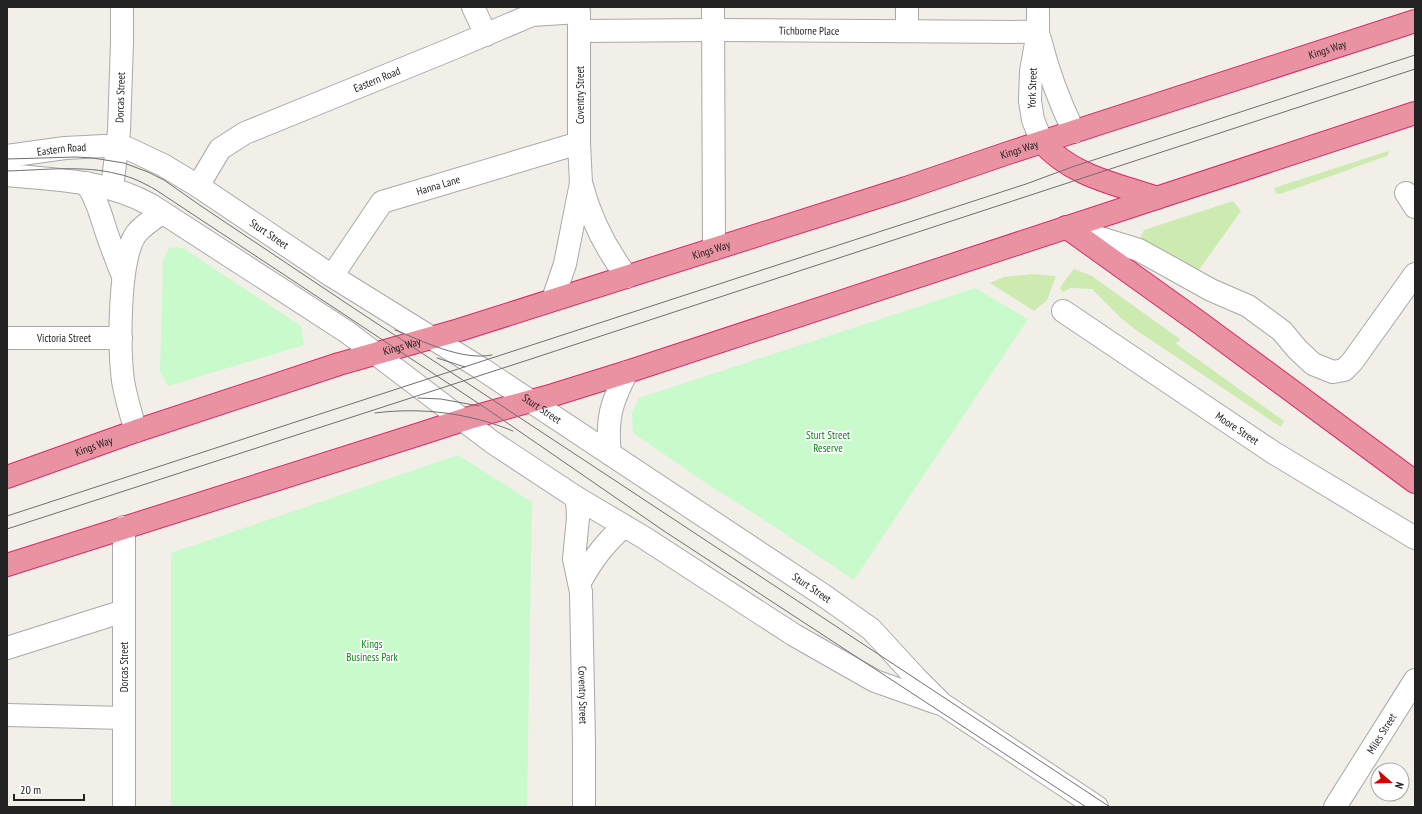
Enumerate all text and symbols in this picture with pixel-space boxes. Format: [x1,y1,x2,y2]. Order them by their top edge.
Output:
street label: Tichborne Place [779,23,840,38]
street label: Kings Way [1307,37,1349,62]
street label: Eastern Road [351,64,402,95]
street label: Coventry Street [573,66,587,124]
street label: York Street [1024,67,1040,109]
street label: Dorcas Street [112,72,128,123]
street label: Kings Way [998,136,1041,162]
street label: Eastern Road [36,140,87,159]
street label: Hanna Lane [415,172,462,198]
street label: Sturt Street [247,216,291,252]
street label: Kings Way [690,237,733,262]
street label: Victoria Street [36,331,91,345]
street label: Kings Way [381,334,423,358]
street label: Sturt Street [520,391,564,427]
street label: Moore Street [1213,409,1262,448]
park label: Sturt Street Reserve [806,428,850,455]
street label: Kings Way [73,433,115,459]
street label: Sturt Street [790,570,834,606]
park label: Kings Business Park [346,637,399,664]
street label: Dorcas Street [117,642,131,692]
street label: Coventry Street [575,666,591,724]
street label: Miles Street [1363,710,1399,756]
north arrow [1370,762,1410,802]
scale bar [14,776,84,802]
text: N [1392,780,1407,791]
text: 20 m [20,782,41,797]

